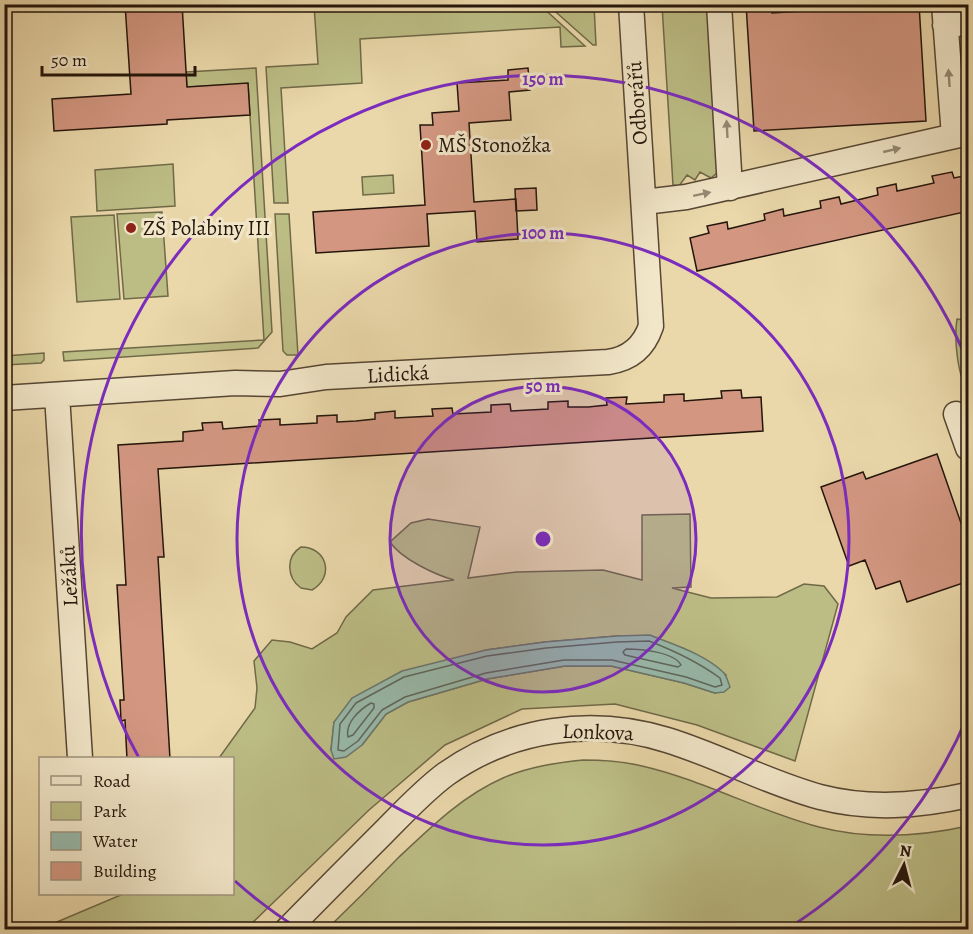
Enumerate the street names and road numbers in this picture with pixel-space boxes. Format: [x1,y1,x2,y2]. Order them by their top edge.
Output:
street label: Odborářů [620,60,654,146]
street label: Lidická [366,358,430,390]
street label: Ležáků [53,544,85,607]
street label: Lonkova [562,717,634,747]

